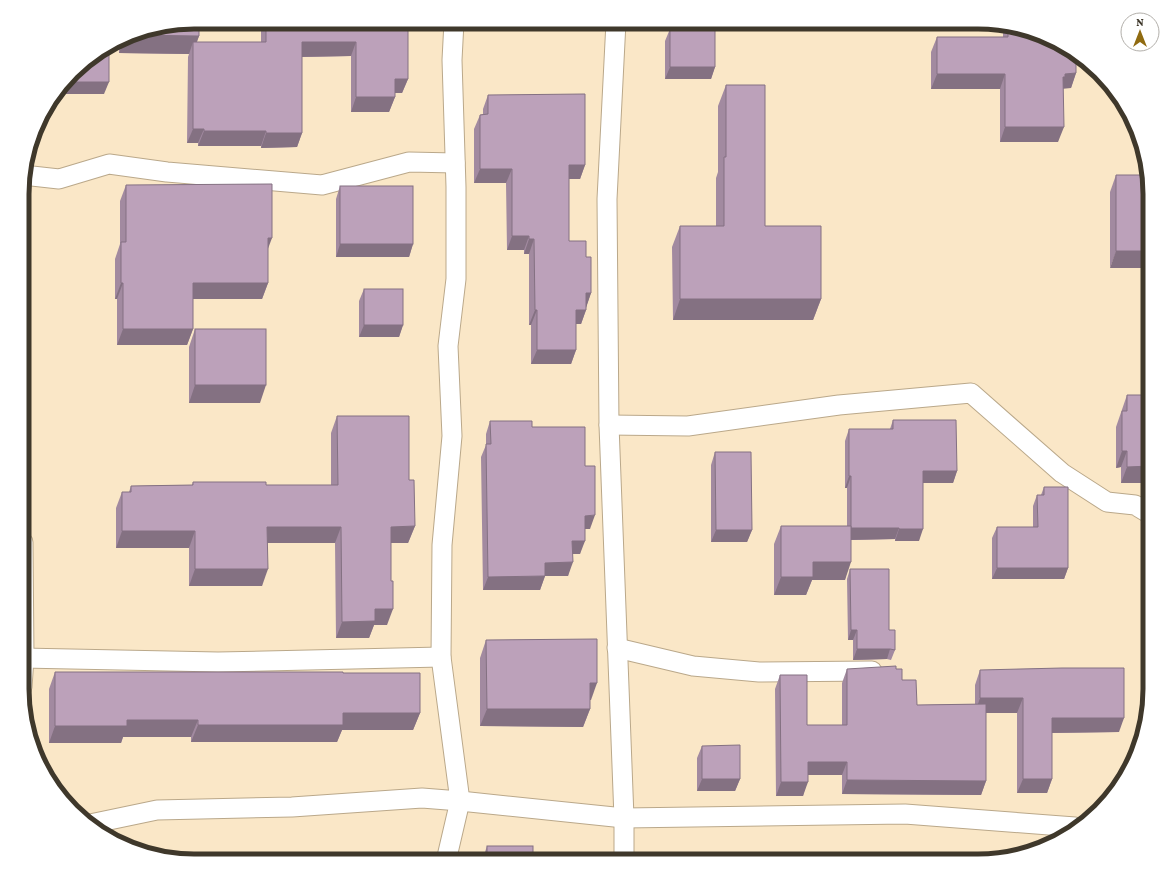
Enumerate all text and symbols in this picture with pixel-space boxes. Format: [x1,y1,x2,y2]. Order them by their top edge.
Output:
north arrow [1120,12,1160,52]
text: N [1136,16,1144,28]

